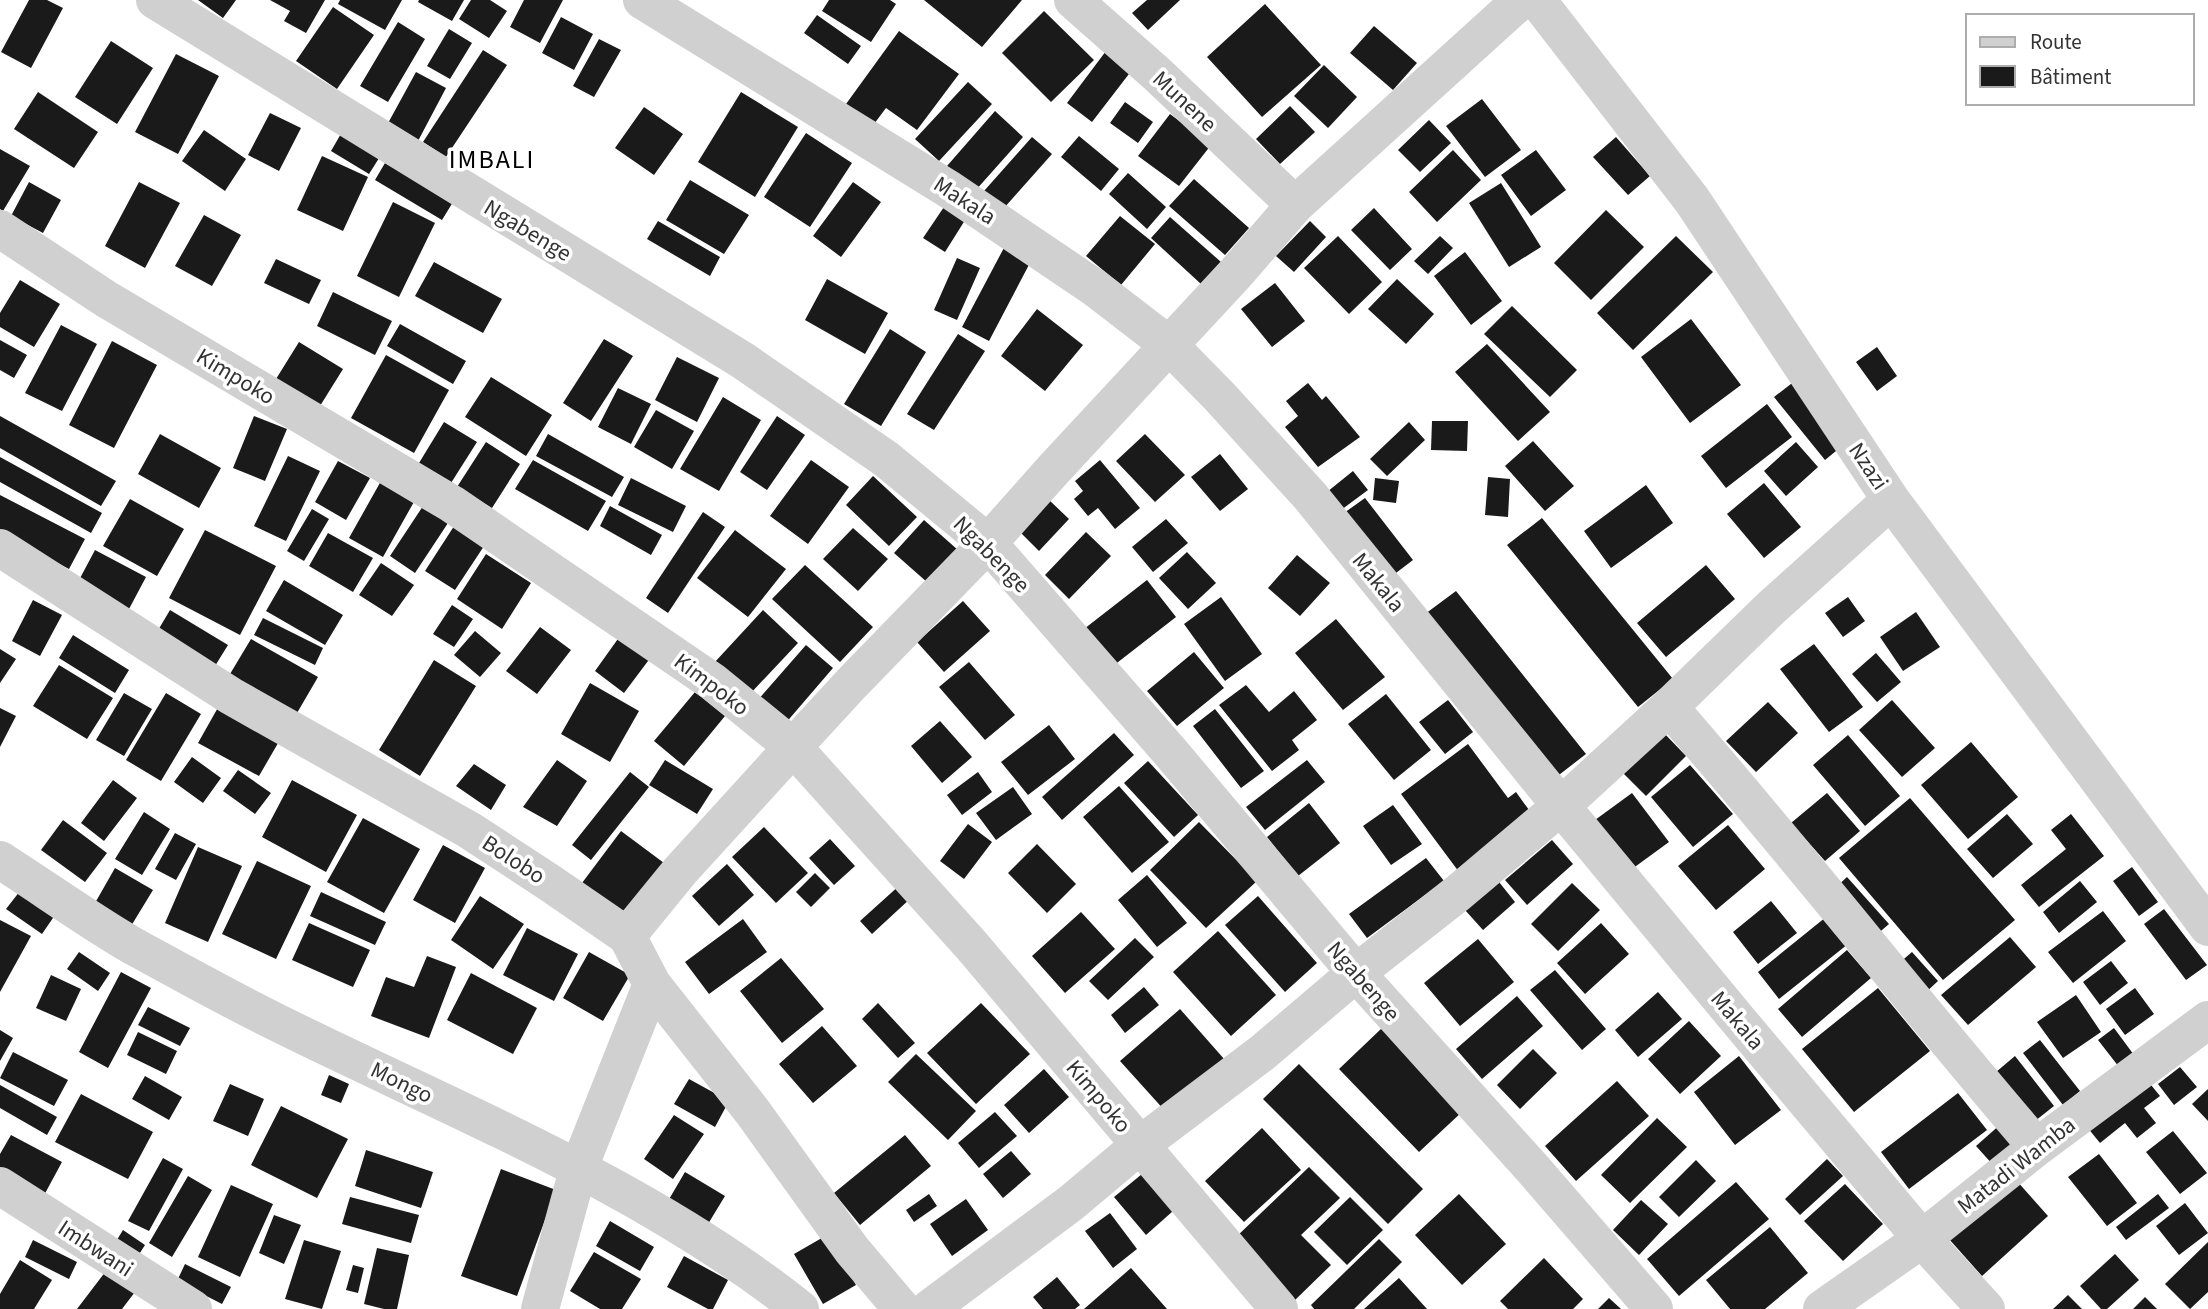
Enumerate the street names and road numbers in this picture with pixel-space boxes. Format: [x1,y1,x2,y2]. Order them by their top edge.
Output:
street label: Munene [1145,63,1224,140]
street label: Makala [927,168,1002,233]
street label: Ngabenge [478,191,578,270]
street label: Kimpoko [190,340,281,413]
street label: Nzazi [1841,436,1897,497]
street label: Ngabenge [946,508,1038,600]
street label: Makala [1344,545,1413,619]
street label: Kimpoko [667,645,756,724]
street label: Bolobo [476,827,552,892]
street label: Ngabenge [1319,934,1408,1029]
street label: Makala [1703,983,1772,1057]
street label: Mongo [365,1053,438,1112]
street label: Kimpoko [1058,1053,1139,1140]
street label: Matadi Wamba [1950,1109,2083,1222]
street label: Imbwani [52,1212,140,1285]

